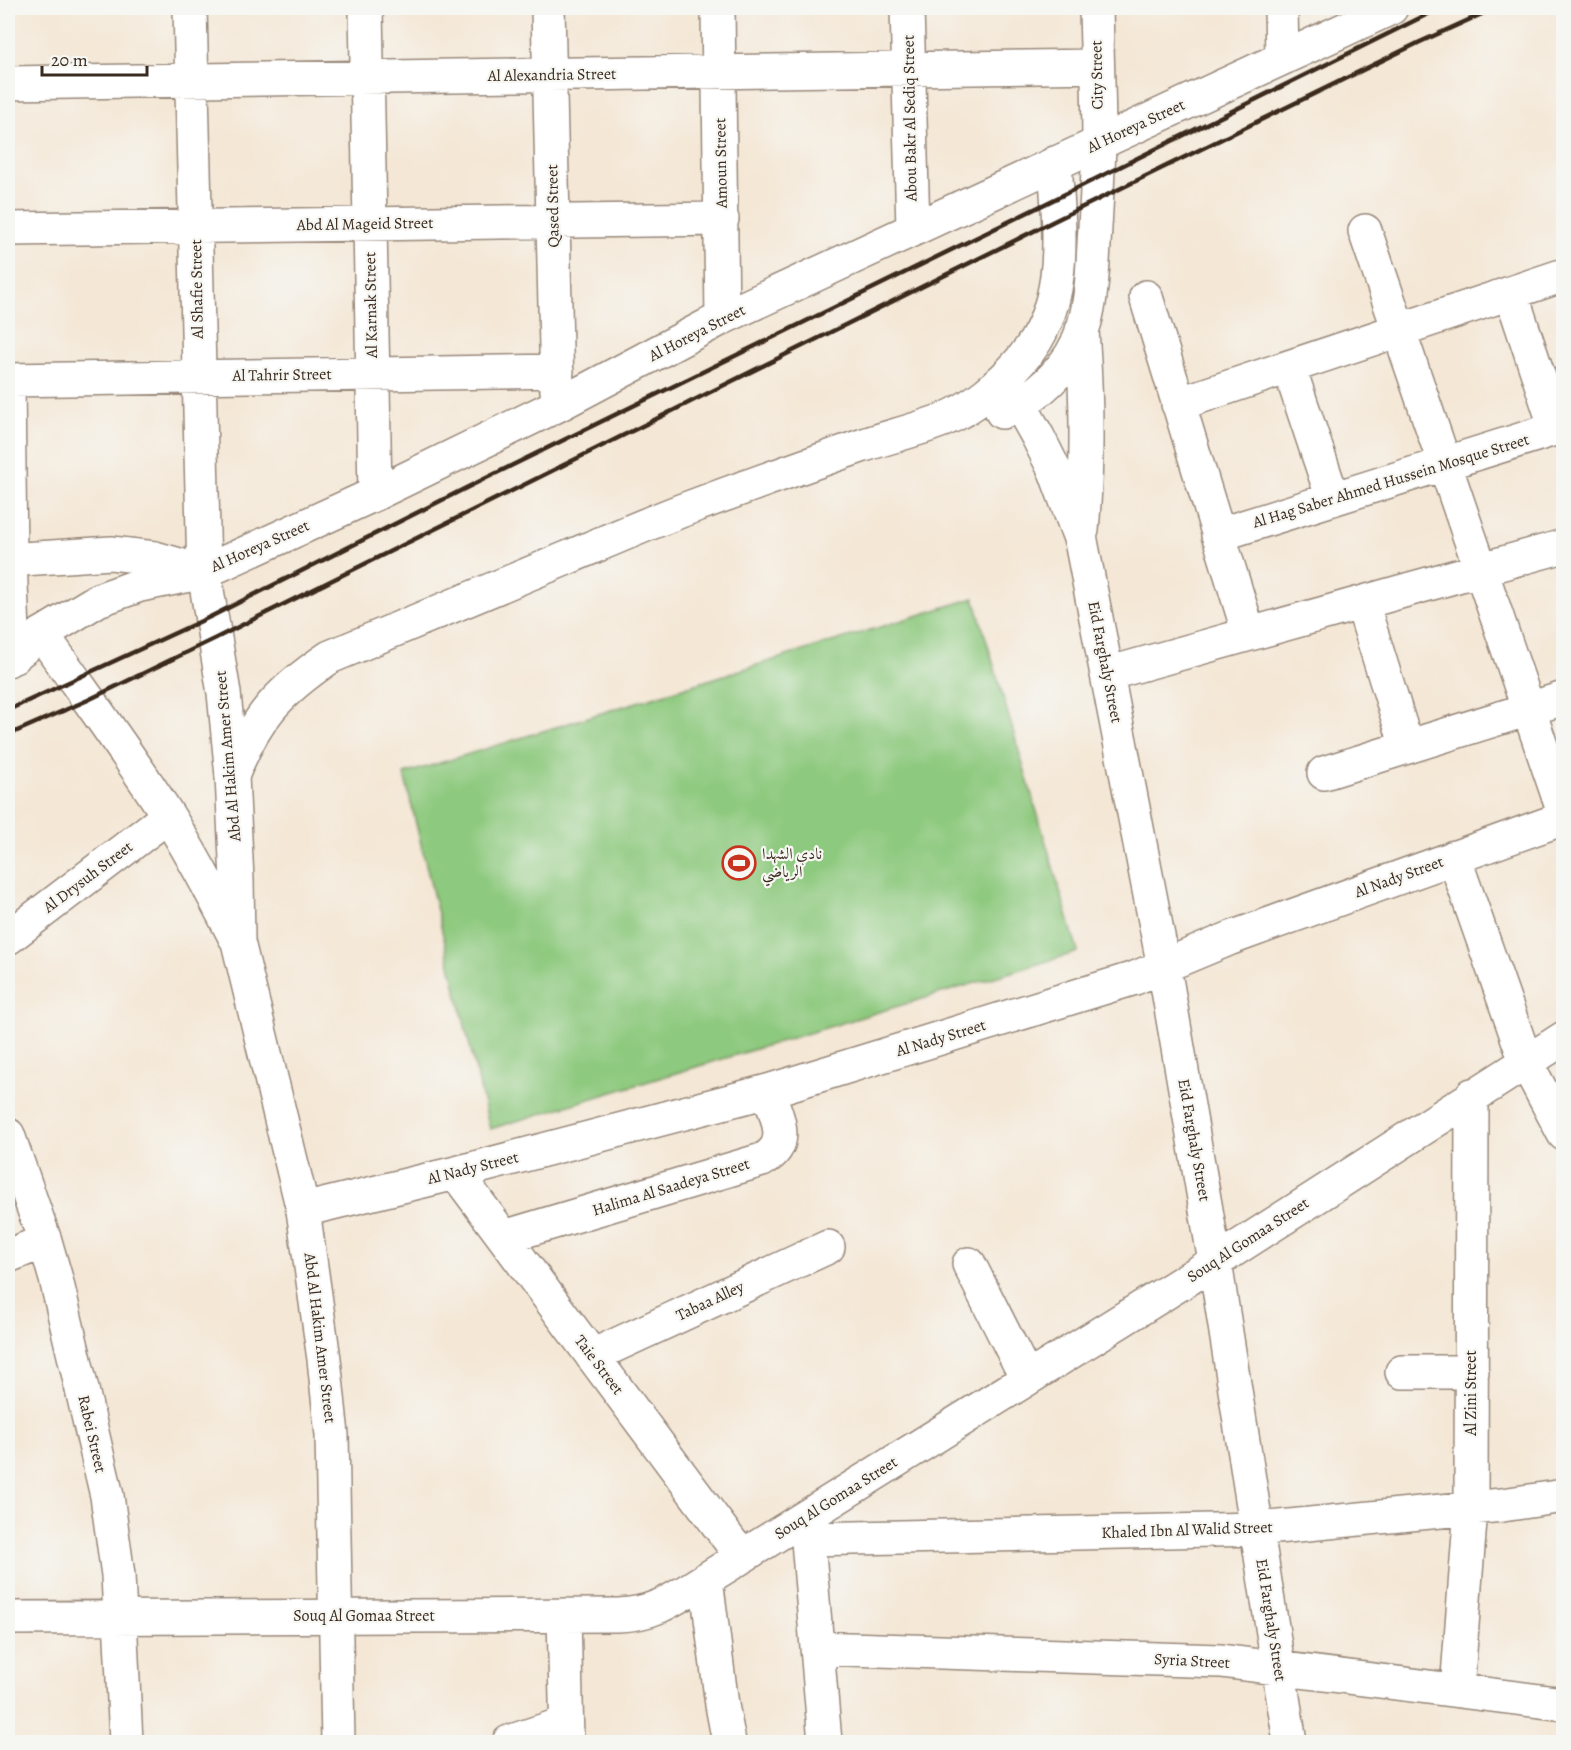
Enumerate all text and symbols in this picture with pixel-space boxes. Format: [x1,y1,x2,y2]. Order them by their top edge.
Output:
street label: Abou Bakr Al Sediq Street [898,35,922,202]
scale bar [42,39,147,77]
street label: City Street [1085,40,1109,110]
text: 20 m [51,48,88,72]
street label: Al Alexandria Street [487,63,616,87]
street label: Al Horeya Street [1083,94,1189,159]
street label: Amoun Street [709,118,733,209]
street label: Qased Street [541,164,565,248]
street label: Abd Al Mageid Street [295,212,434,236]
street label: Al Shafie Street [185,239,209,340]
street label: Al Karnak Street [359,252,383,359]
street label: Al Horeya Street [644,299,749,367]
street label: Al Tahrir Street [231,363,332,387]
street label: Al Hag Saber Ahmed Hussein Mosque Street [1249,428,1532,534]
street label: Al Horeya Street [206,514,313,578]
street label: Eid Farghaly Street [1082,599,1128,725]
street label: Abd Al Hakim Amer Street [210,670,247,843]
street label: Al Drysuh Street [38,836,137,919]
place label: نادي الشهدا الرياضي [762,843,822,887]
sports icon: نادي الشهدا الرياضي [721,845,757,881]
street label: Al Nady Street [1351,851,1446,904]
street label: Al Nady Street [892,1014,989,1062]
street label: Eid Farghaly Street [1172,1077,1216,1203]
street label: Al Nady Street [424,1146,521,1190]
street label: Halima Al Saadeya Street [590,1153,752,1221]
street label: Souq Al Gomaa Street [1183,1192,1313,1288]
street label: Abd Al Hakim Amer Street [299,1251,341,1424]
street label: Tabaa Alley [672,1275,748,1326]
street label: Taie Street [569,1331,629,1399]
street label: Al Zini Street [1460,1350,1482,1437]
street label: Rabei Street [72,1393,112,1475]
street label: Souq Al Gomaa Street [770,1451,902,1545]
street label: Khaled Ibn Al Walid Street [1101,1516,1273,1544]
street label: Eid Farghaly Street [1250,1557,1292,1683]
street label: Souq Al Gomaa Street [293,1605,435,1627]
street label: Syria Street [1154,1648,1230,1674]

